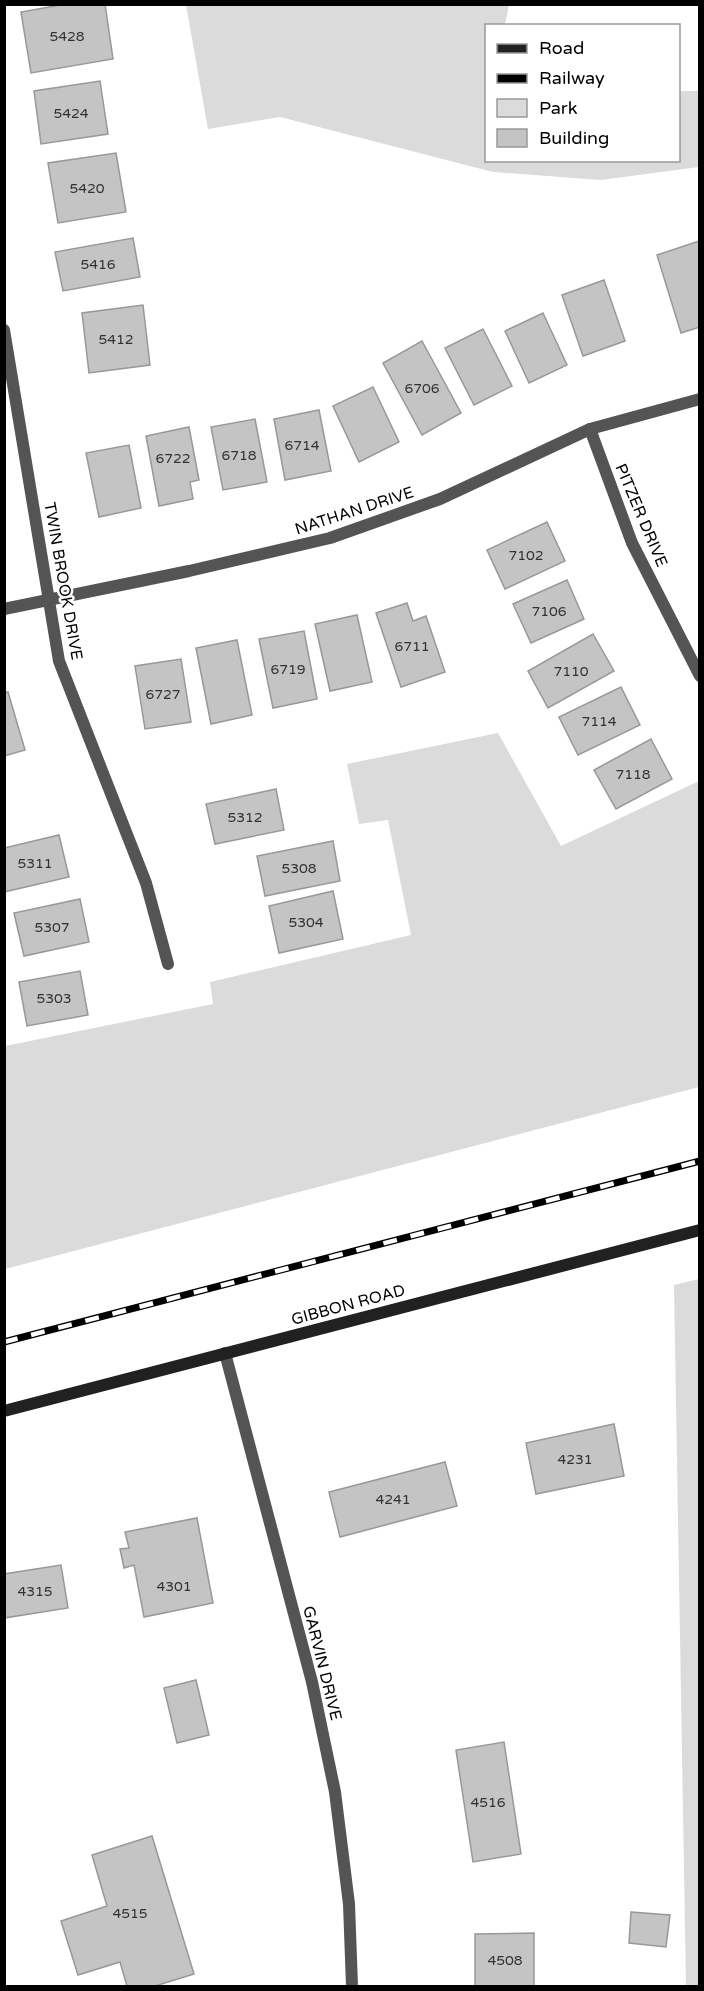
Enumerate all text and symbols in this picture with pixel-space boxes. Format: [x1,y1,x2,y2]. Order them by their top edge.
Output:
legend [485,24,680,162]
house number: 5428 [49,28,85,45]
text: Road [539,37,584,59]
text: Railway [539,67,605,89]
text: Park [539,97,578,119]
house number: 5424 [53,105,89,122]
text: Building [539,127,609,149]
house number: 5420 [69,180,105,197]
house number: 5416 [80,256,116,273]
house number: 5412 [98,331,134,348]
house number: 6706 [404,380,440,397]
house number: 6714 [284,437,320,454]
house number: 6718 [221,447,257,464]
house number: 6722 [155,450,191,467]
street label: PITZER DRIVE [610,461,672,570]
street label: NATHAN DRIVE [292,482,416,540]
street label: TWIN BROOK DRIVE [39,501,87,662]
house number: 7102 [508,547,544,564]
house number: 7106 [531,603,567,620]
house number: 6711 [394,638,430,655]
house number: 6719 [270,661,306,678]
house number: 7110 [553,663,589,680]
house number: 6727 [145,686,181,703]
house number: 7114 [581,713,617,730]
house number: 7118 [615,766,651,783]
house number: 5312 [227,809,263,826]
house number: 5311 [17,855,53,872]
house number: 5308 [281,860,317,877]
house number: 5304 [288,914,324,931]
house number: 5307 [34,919,70,936]
house number: 5303 [36,990,72,1007]
street label: GIBBON ROAD [289,1280,407,1330]
house number: 4231 [557,1451,593,1468]
house number: 4241 [375,1491,411,1508]
house number: 4301 [156,1578,192,1595]
house number: 4315 [17,1583,53,1600]
street label: GARVIN DRIVE [298,1604,346,1723]
house number: 4516 [470,1794,506,1811]
house number: 4515 [112,1905,148,1922]
house number: 4508 [487,1952,523,1969]

